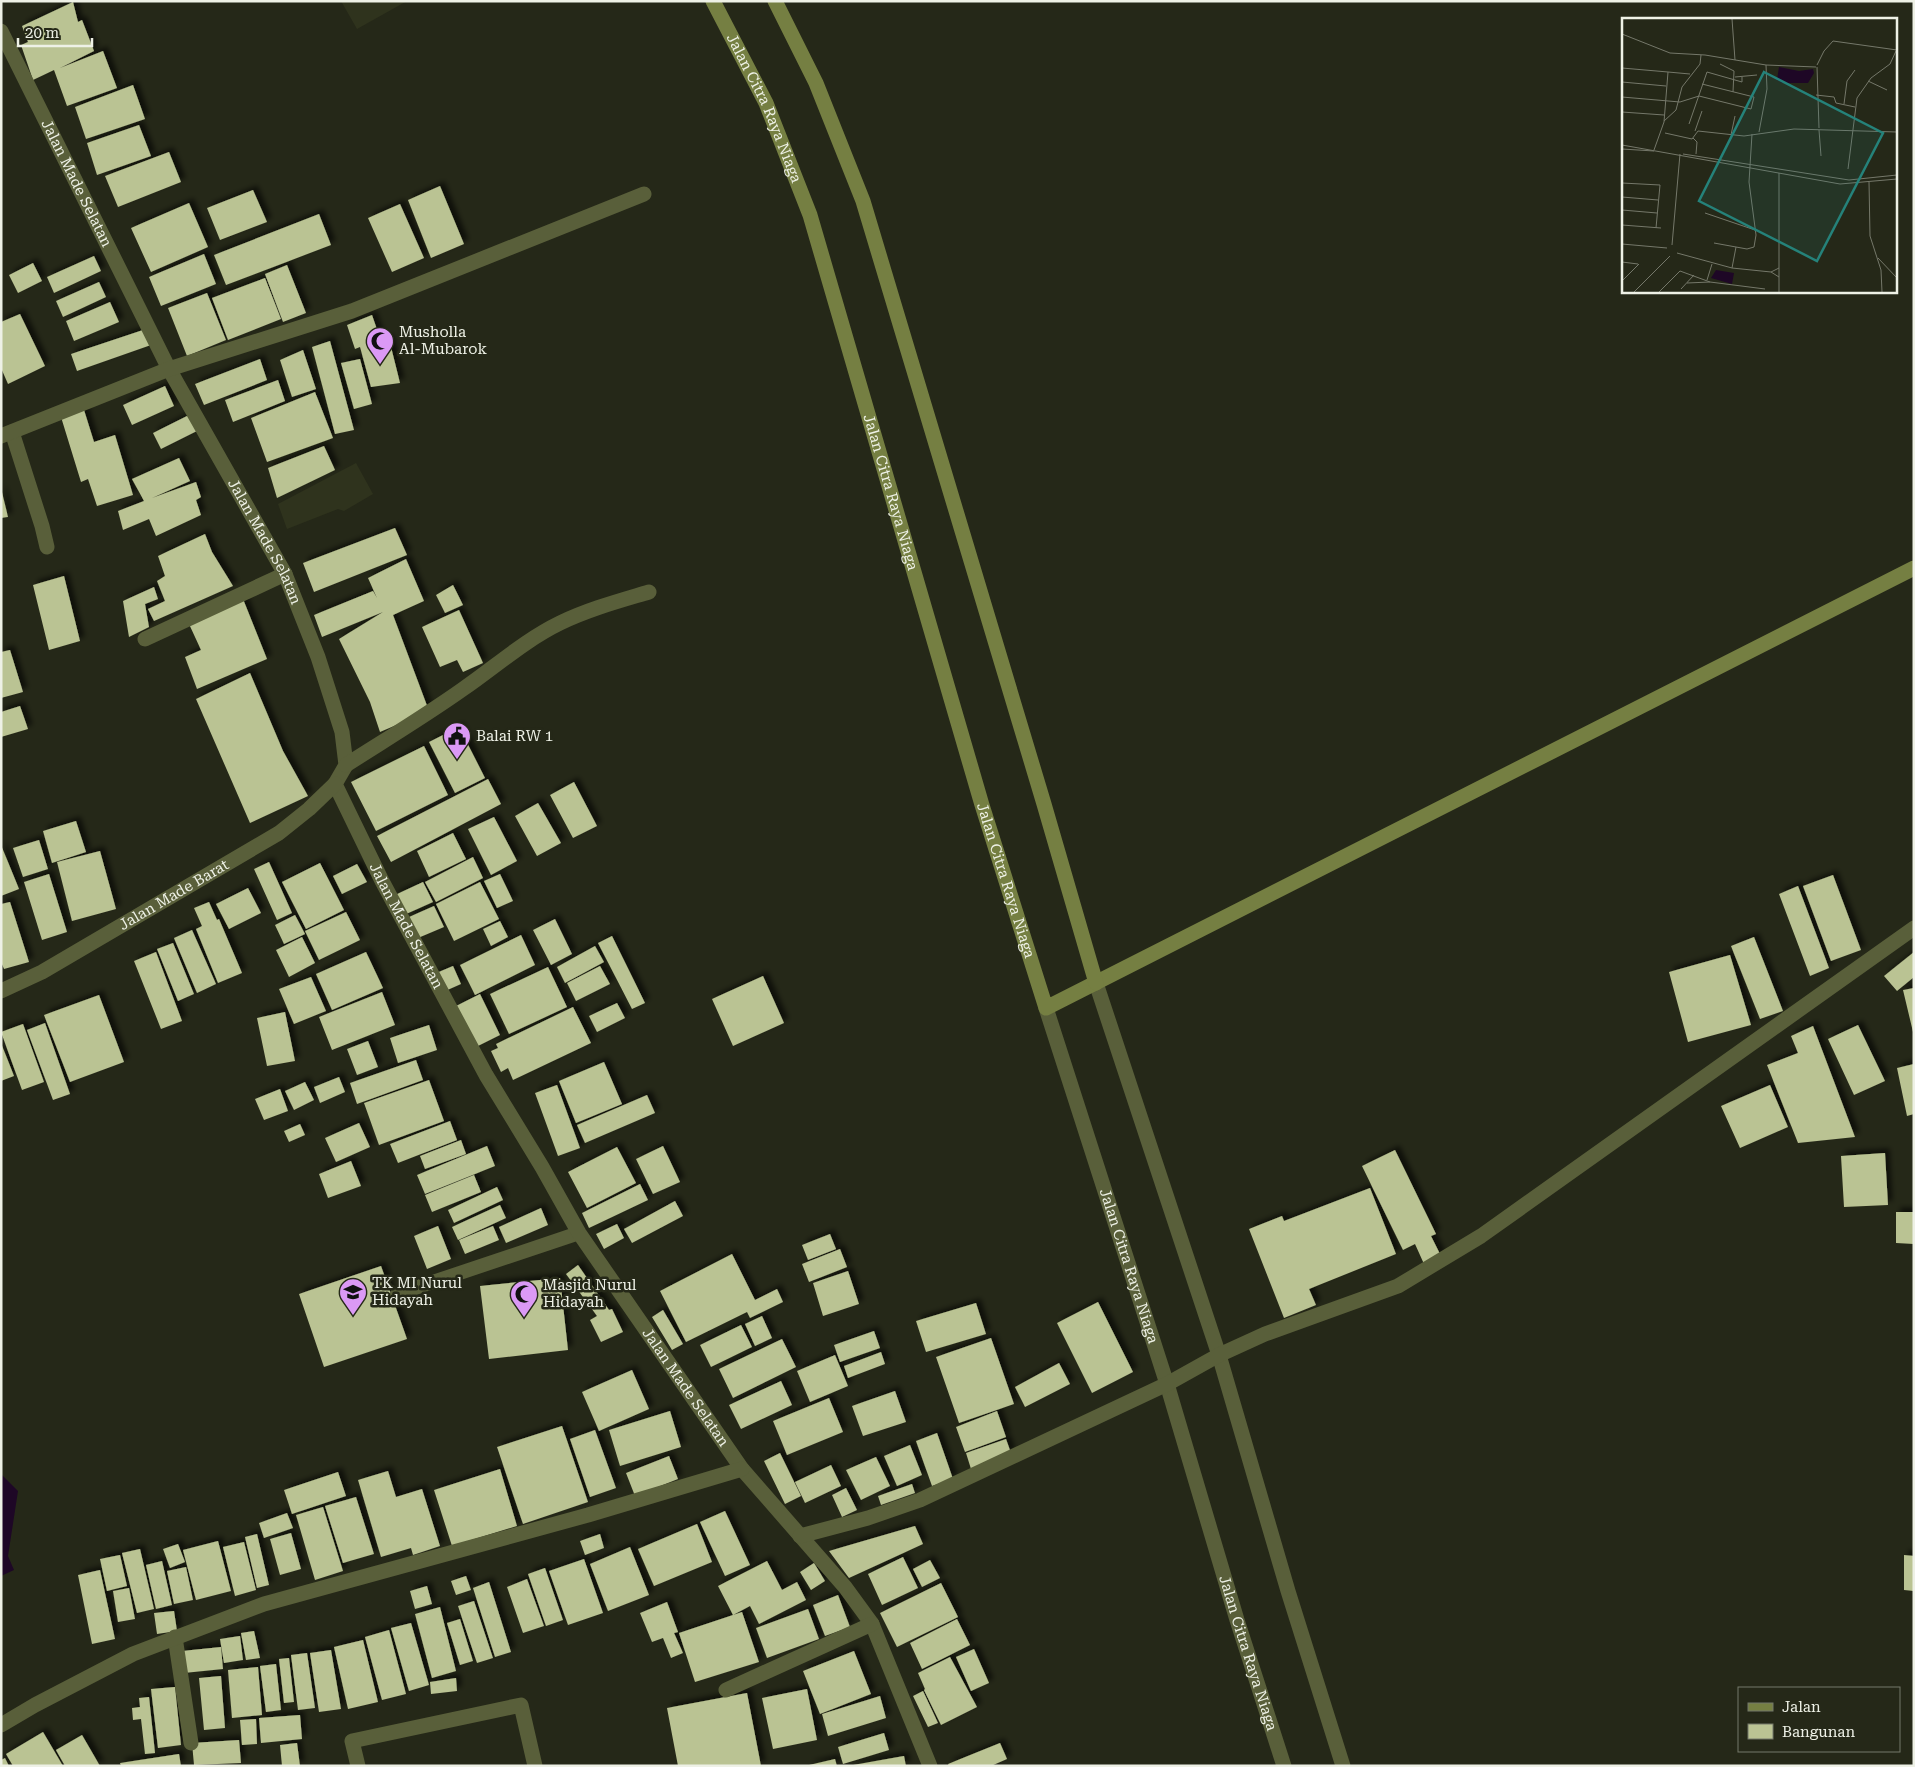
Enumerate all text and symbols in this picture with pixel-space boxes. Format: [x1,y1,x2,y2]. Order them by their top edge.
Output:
scale bar [18,15,91,47]
inset map [1622,18,1898,292]
text: 20 m [25,24,60,42]
street label: Jalan Citra Raya Niaga [723,31,805,185]
street label: Jalan Made Selatan [37,117,116,250]
place label: Musholla Al-Mubarok [399,323,487,358]
mosque icon: Musholla Al-Mubarok [365,326,395,365]
street label: Jalan Citra Raya Niaga [860,412,922,572]
street label: Jalan Made Selatan [224,476,305,607]
public building icon: Balai RW 1 [442,721,472,760]
place label: Balai RW 1 [476,727,553,745]
street label: Jalan Citra Raya Niaga [973,801,1039,960]
street label: Jalan Made Barat [116,855,232,934]
street label: Jalan Made Selatan [366,860,447,992]
street label: Jalan Citra Raya Niaga [1096,1186,1162,1346]
place label: TK MI Nurul Hidayah [372,1274,462,1309]
place label: Masjid Nurul Hidayah [543,1276,637,1311]
school or university icon: TK MI Nurul Hidayah [338,1277,368,1316]
mosque icon: Masjid Nurul Hidayah [509,1279,539,1318]
street label: Jalan Made Selatan [638,1325,733,1450]
street label: Jalan Citra Raya Niaga [1215,1573,1281,1733]
legend [1738,1687,1900,1752]
text: Jalan [1782,1698,1821,1716]
text: Bangunan [1782,1723,1855,1741]

